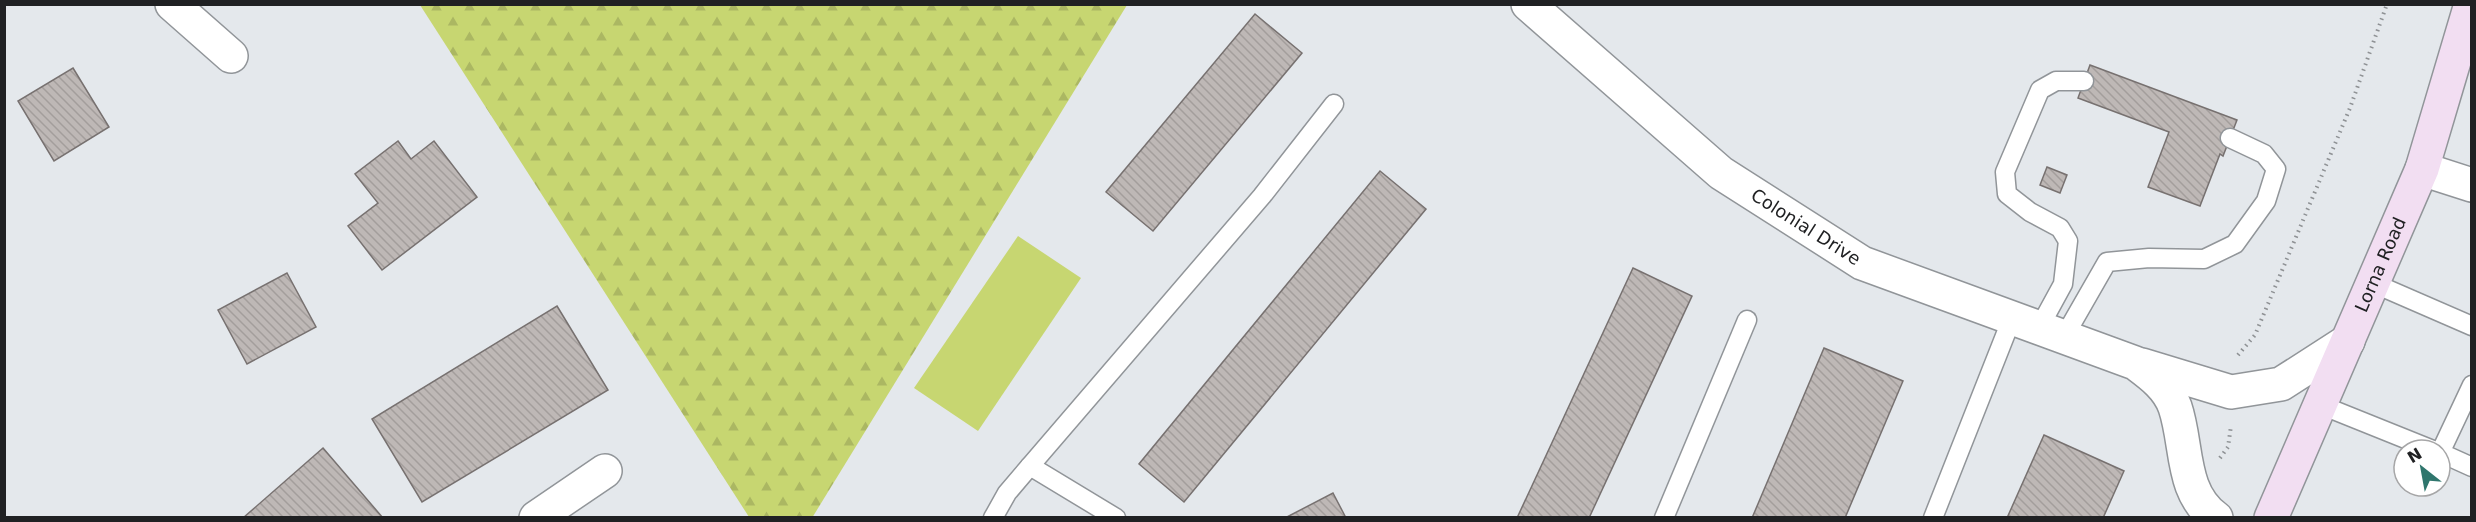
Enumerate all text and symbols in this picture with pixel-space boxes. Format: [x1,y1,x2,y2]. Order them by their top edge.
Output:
street label: Colonial Drive [1747,184,1865,269]
street label: Lorna Road [2350,214,2410,315]
north arrow [2392,438,2452,498]
text: N [2404,444,2425,467]

